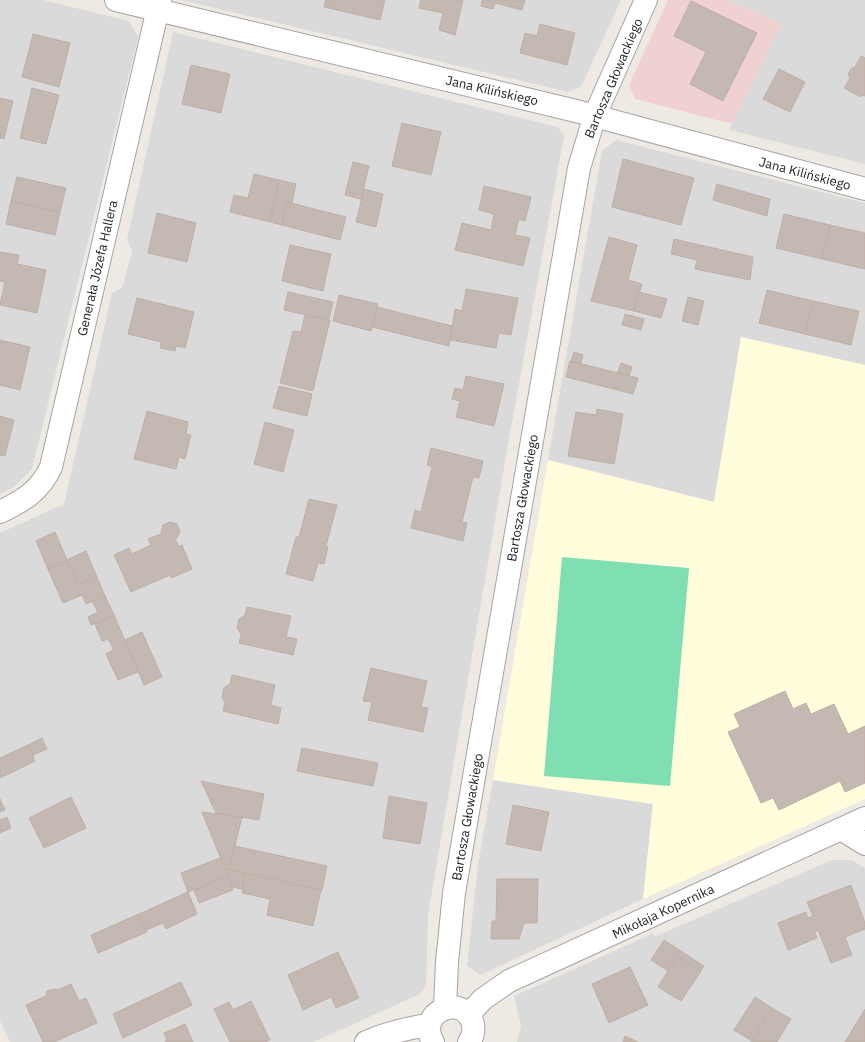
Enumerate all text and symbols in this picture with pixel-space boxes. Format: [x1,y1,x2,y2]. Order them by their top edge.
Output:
street label: Bartosza Głowackiego [580,16,646,141]
street label: Jana Kilińskiego [444,72,540,109]
street label: Jana Kilińskiego [757,153,853,194]
street label: Generała Józefa Hallera [74,198,121,338]
street label: Bartosza Głowackiego [503,433,542,563]
street label: Bartosza Głowackiego [448,752,487,882]
street label: Mikołaja Kopernika [610,880,717,943]

